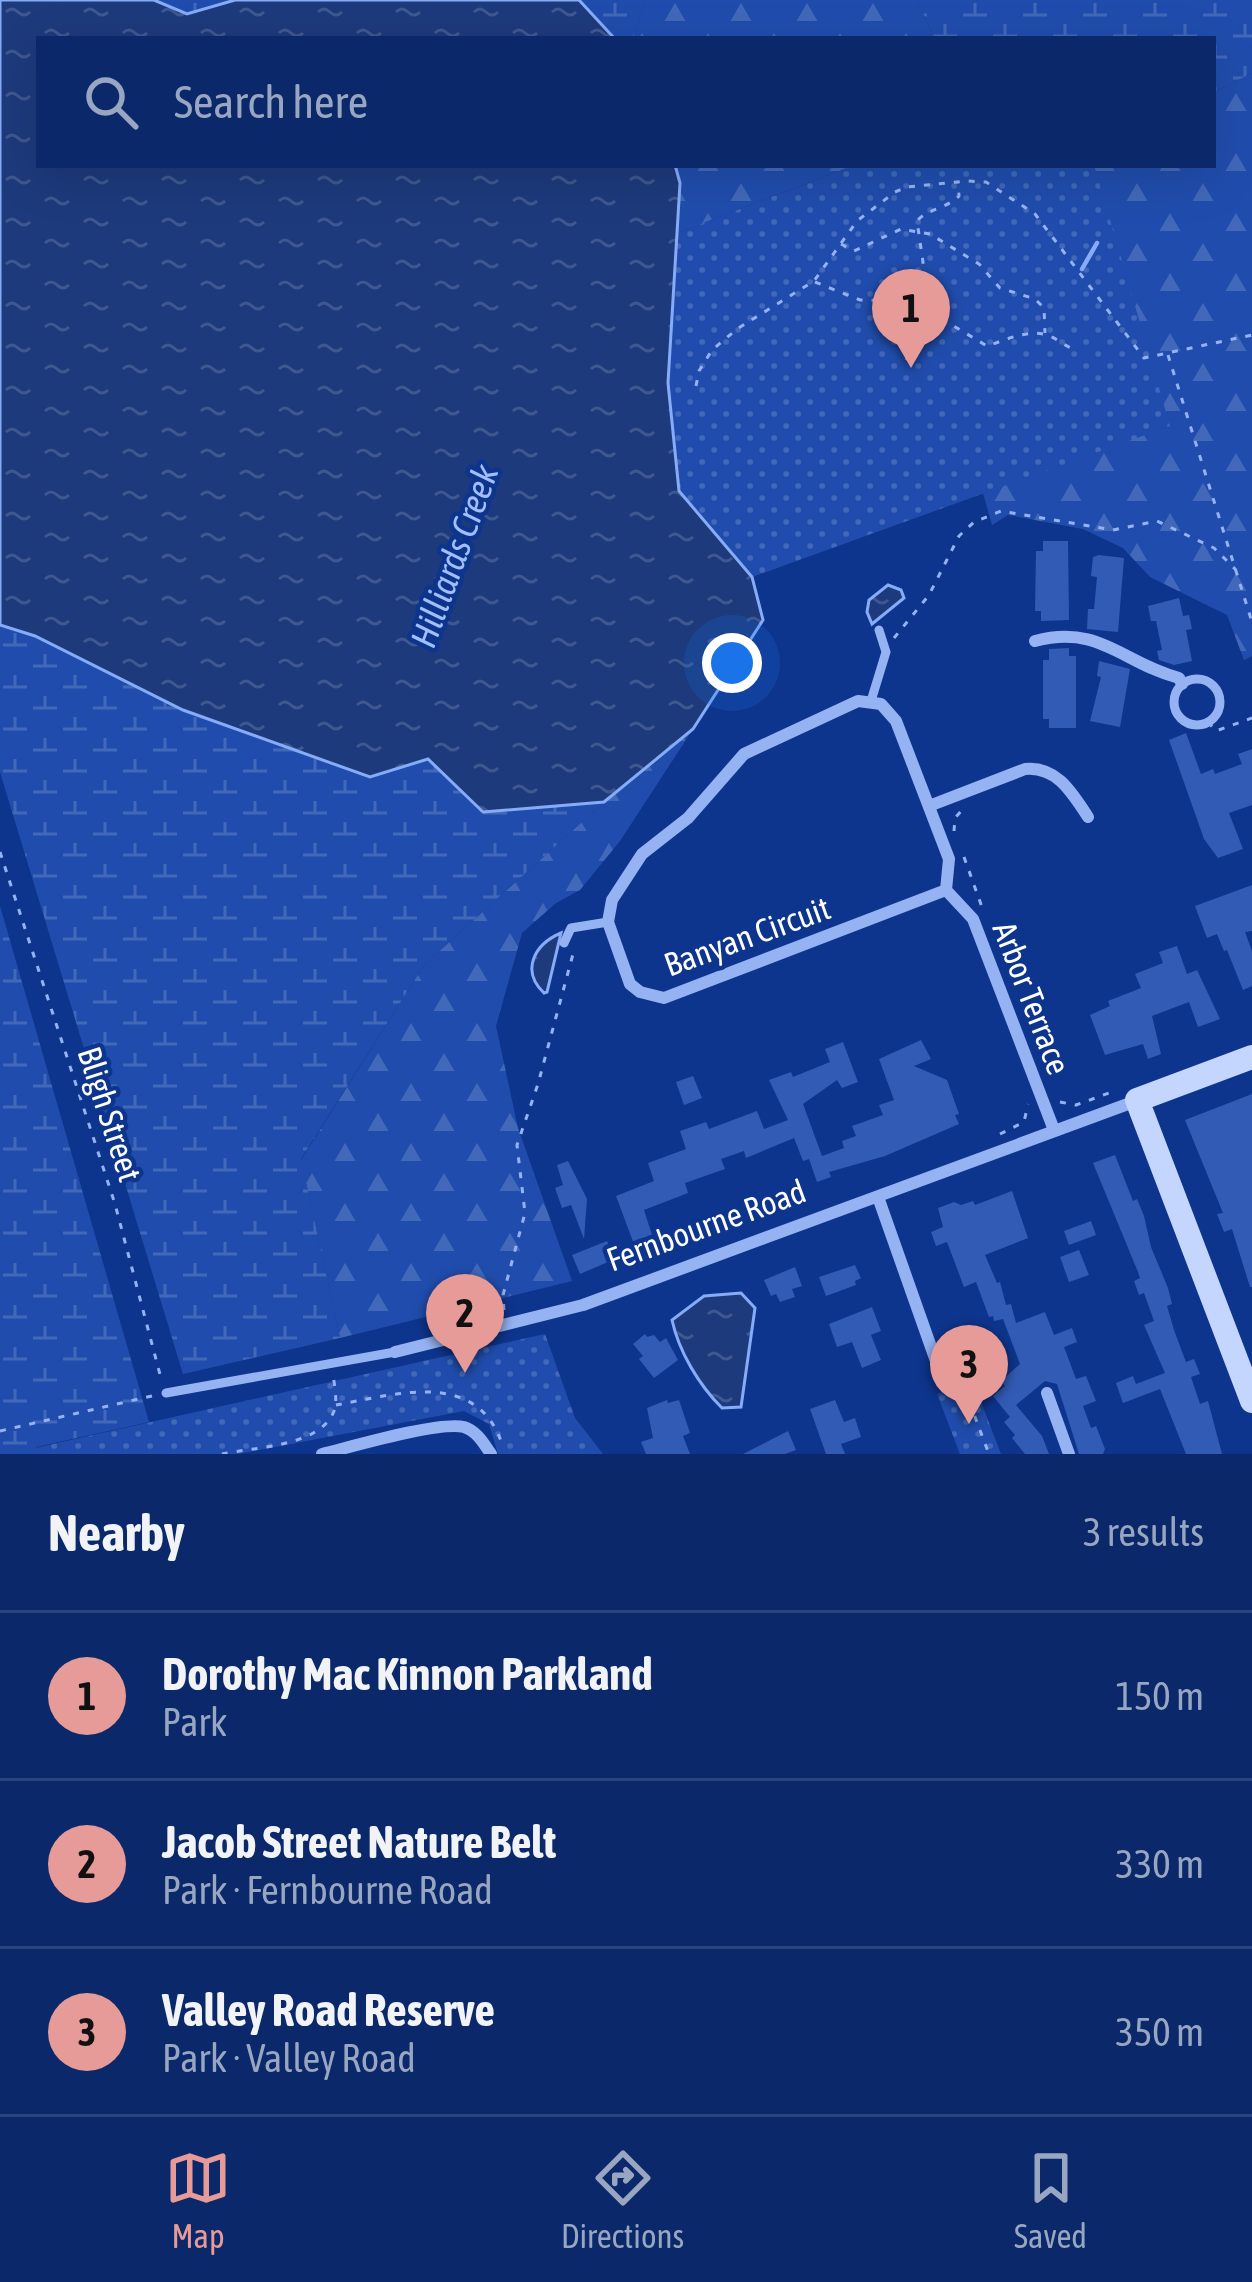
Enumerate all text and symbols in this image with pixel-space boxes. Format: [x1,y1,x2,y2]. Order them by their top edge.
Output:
search box [36,36,1216,168]
icon: search [78,69,144,135]
text: Search here [174,76,368,128]
pin: 1 [872,269,950,368]
water label: Hilliards Creek [402,458,507,653]
your location [702,633,762,693]
street label: Banyan Circuit [659,888,835,984]
street label: Arbor Terrace [986,916,1078,1080]
street label: Bligh Street [70,1042,150,1186]
street label: Fernbourne Road [601,1171,811,1279]
pin: 2 [426,1274,504,1373]
pin: 3 [930,1325,1008,1424]
text: Nearby [48,1503,185,1562]
text: 3 results [1083,1510,1204,1554]
text: Dorothy Mac Kinnon Parkland [162,1648,653,1700]
text: 1 [78,1674,96,1718]
text: 150 m [1116,1674,1204,1718]
text: Park [162,1700,227,1744]
text: Jacob Street Nature Belt [162,1816,556,1868]
text: 2 [78,1842,96,1886]
text: 330 m [1116,1842,1204,1886]
text: Park · Fernbourne Road [162,1868,493,1912]
text: Valley Road Reserve [162,1984,495,2036]
text: 3 [78,2010,96,2054]
text: 350 m [1116,2010,1204,2054]
text: Park · Valley Road [162,2036,416,2080]
tab: Map [165,2145,231,2255]
tab: Directions [561,2145,684,2255]
tab: Saved [1014,2145,1087,2255]

